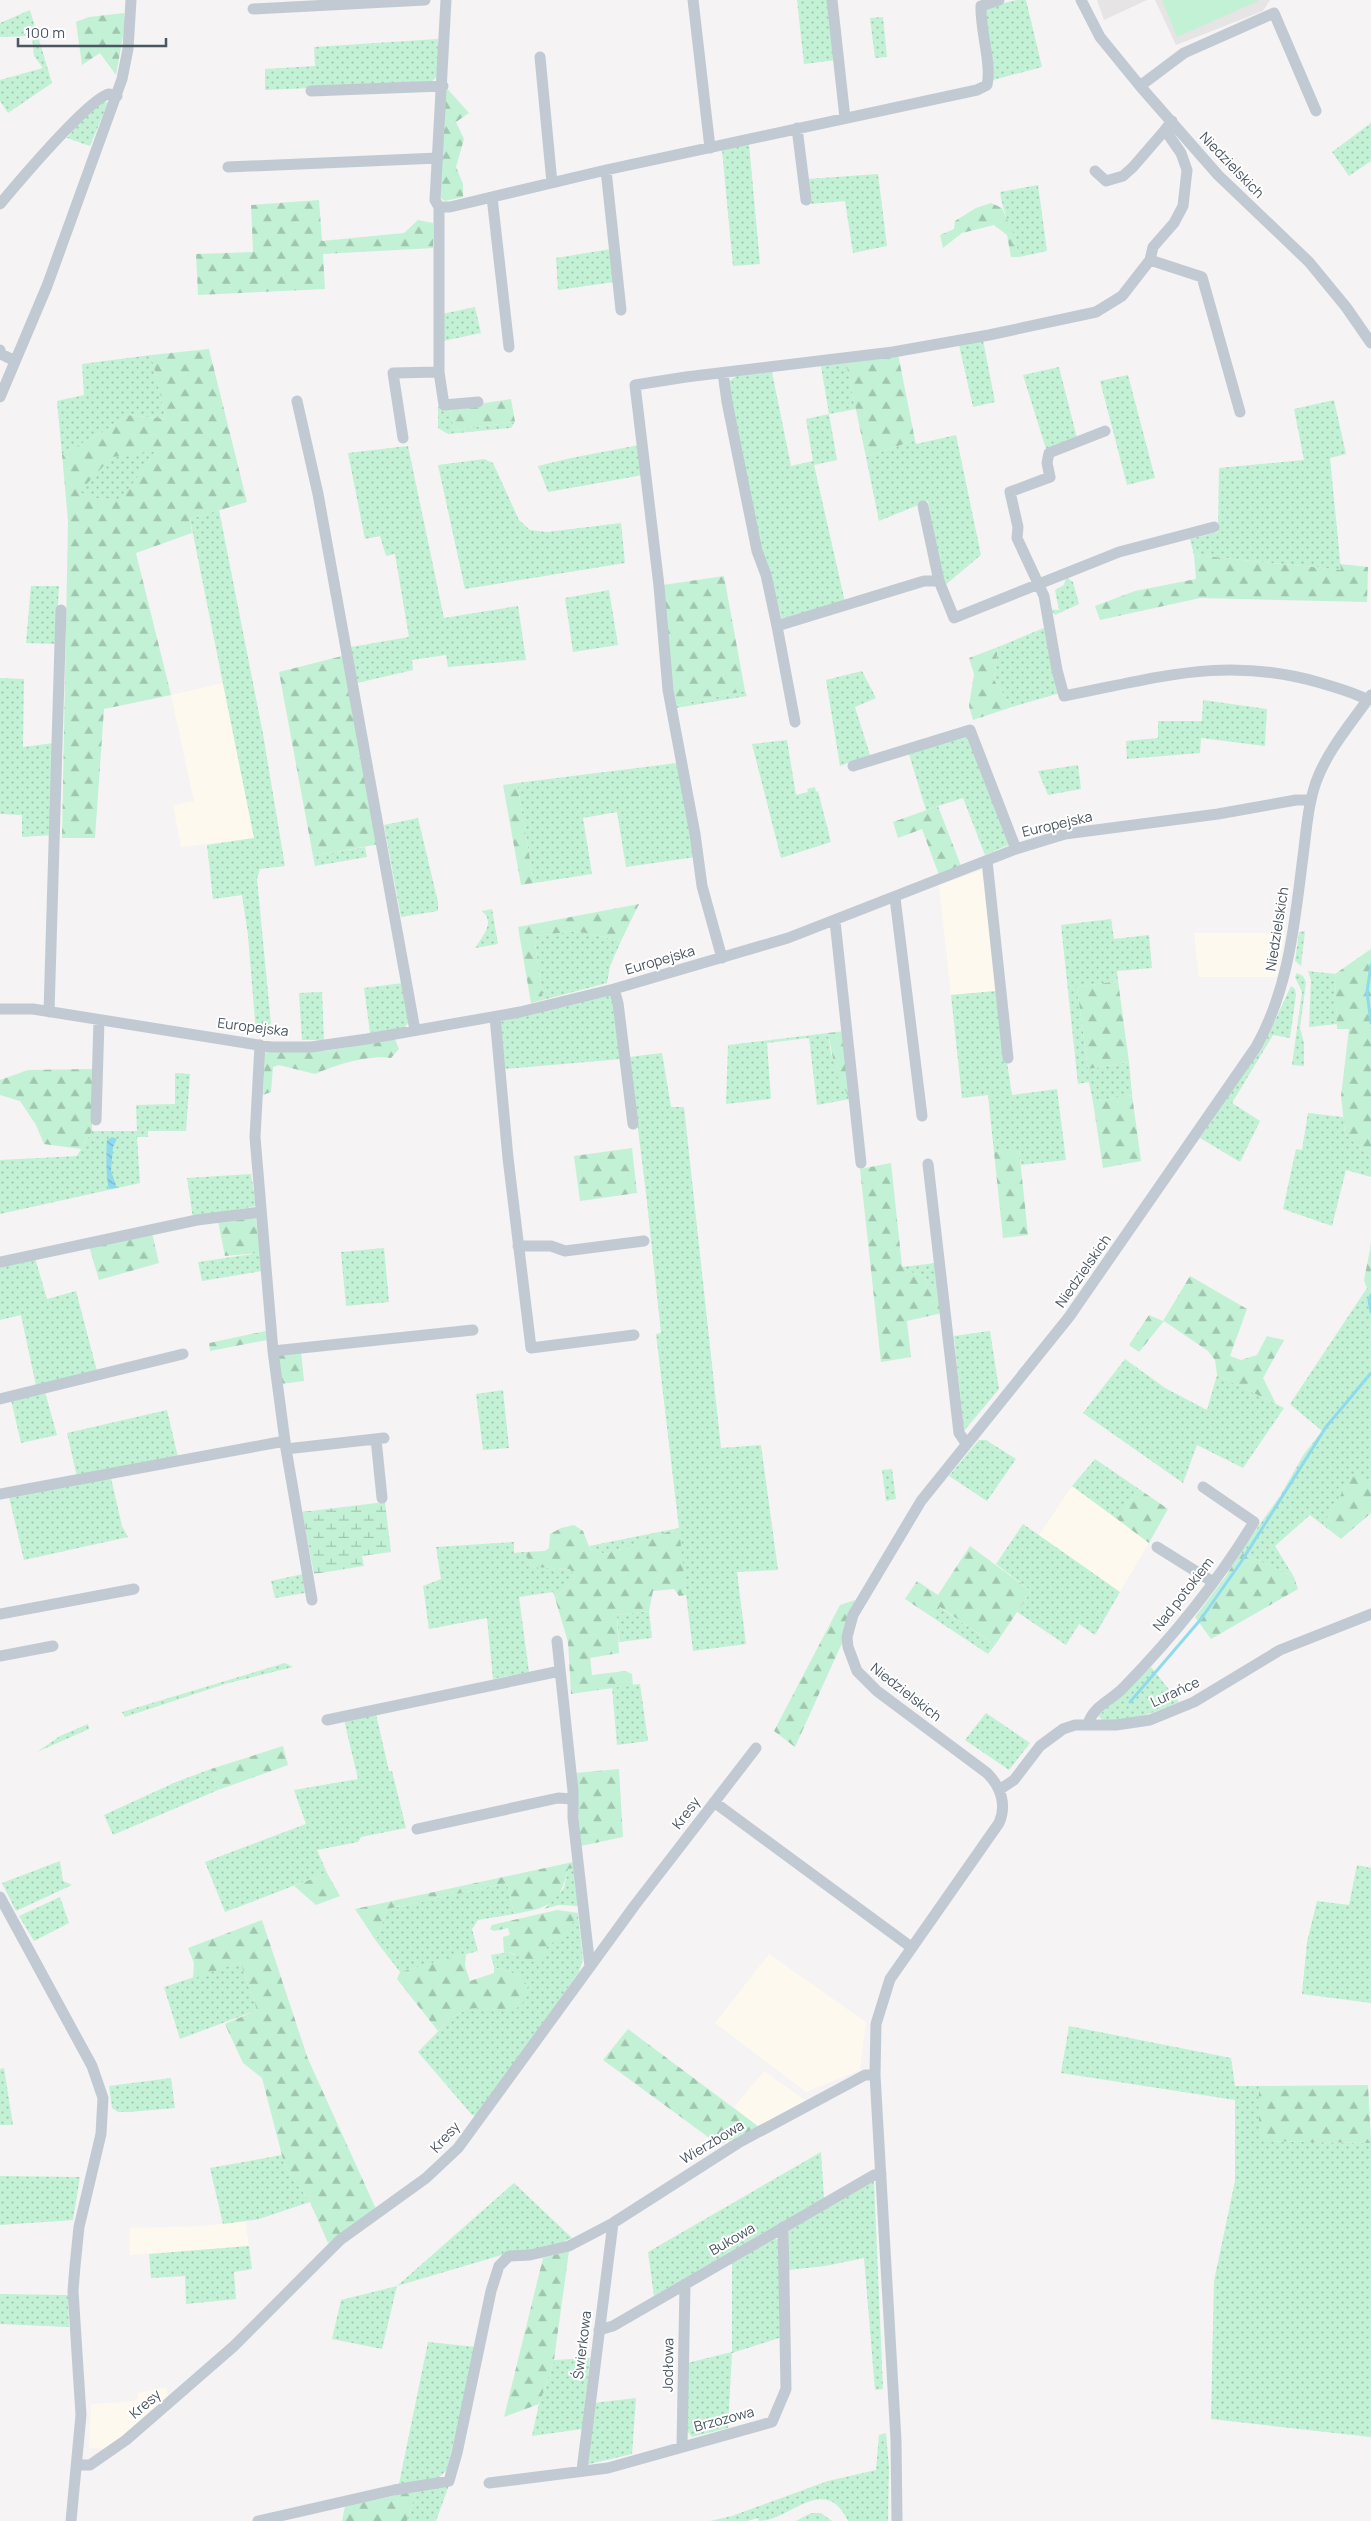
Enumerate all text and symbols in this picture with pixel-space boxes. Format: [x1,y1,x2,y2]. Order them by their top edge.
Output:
scale bar [18,15,165,47]
text: 100 m [25,22,65,43]
street label: Niedzielskich [1196,127,1269,202]
street label: Europejska [1020,806,1094,841]
street label: Niedzielskich [1260,885,1293,972]
street label: Europejska [623,941,697,979]
street label: Europejska [216,1013,290,1040]
street label: Niedzielskich [1050,1230,1115,1311]
street label: Nad potokiem [1148,1553,1217,1634]
street label: Niedzielskich [867,1658,946,1725]
street label: Lurańce [1147,1672,1202,1711]
street label: Kresy [667,1792,704,1833]
street label: Wierzbowa [676,2115,747,2168]
street label: Kresy [426,2117,464,2156]
street label: Bukowa [705,2218,758,2259]
street label: Świerkowa [568,2310,595,2380]
street label: Jodłowa [658,2338,677,2392]
street label: Kresy [125,2384,165,2423]
street label: Brzozowa [692,2401,756,2436]

